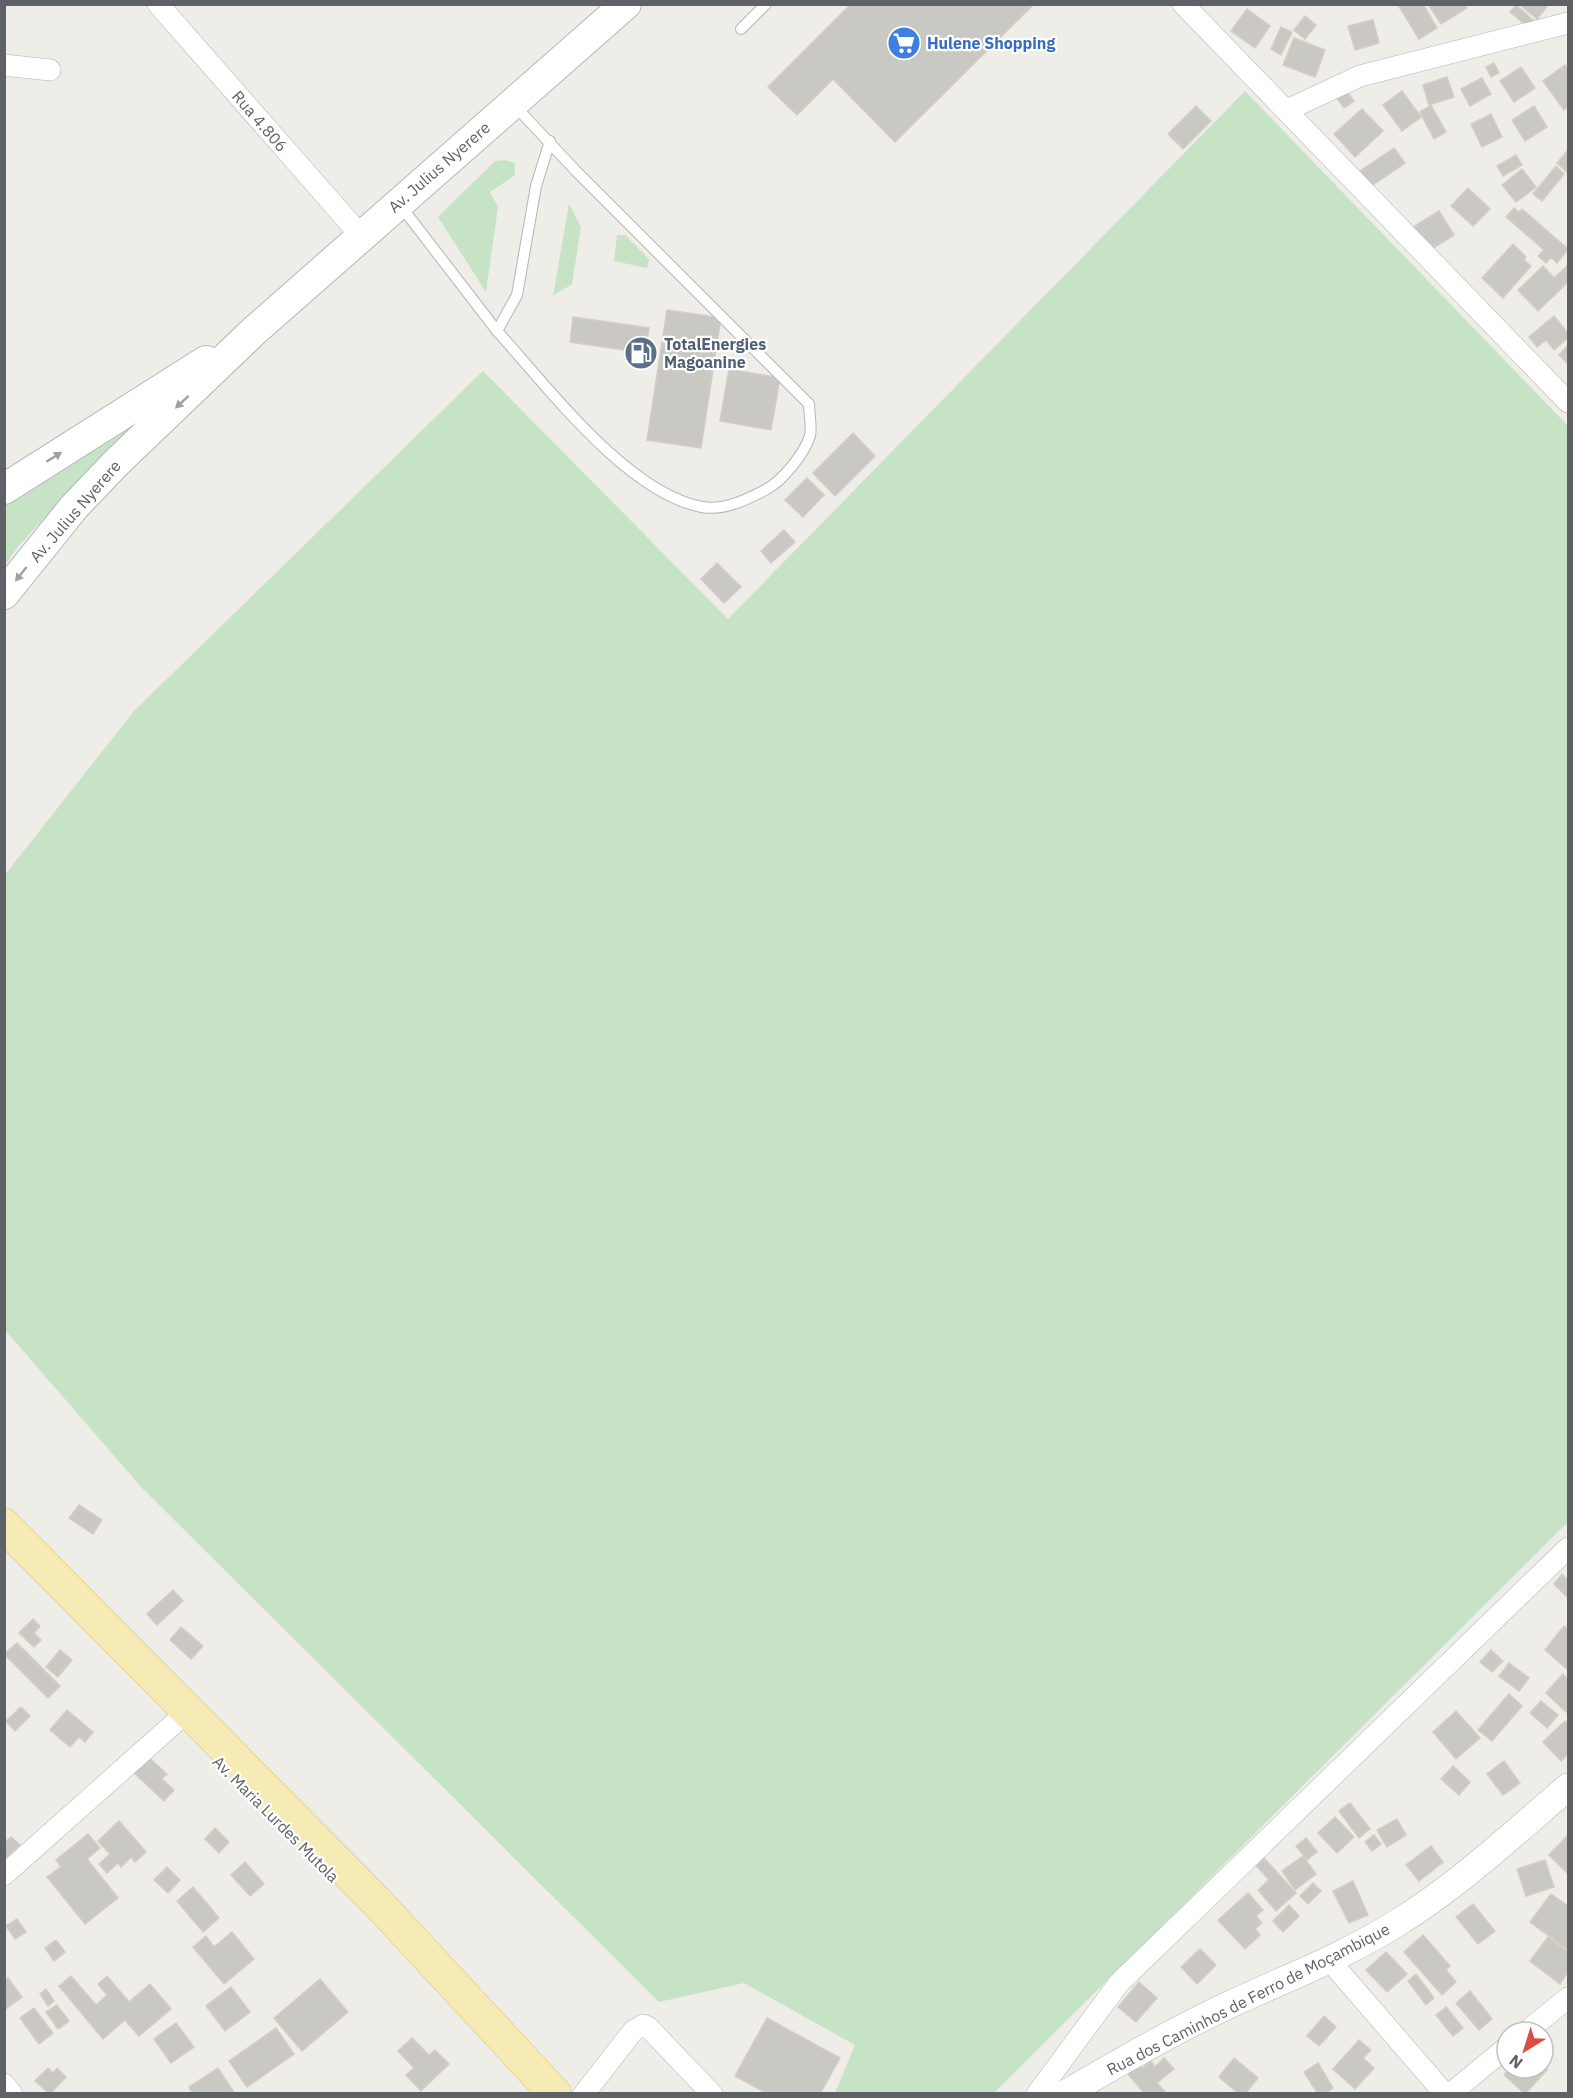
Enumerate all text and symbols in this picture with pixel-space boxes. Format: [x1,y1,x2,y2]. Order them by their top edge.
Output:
supermarket icon: Hulene Shopping [886,25,922,61]
place label: Hulene Shopping [927,33,1055,53]
street label: Rua 4.806 [228,86,292,156]
street label: Av. Julius Nyerere [384,117,494,217]
place label: TotalEnergies Magoanine [664,334,766,372]
fuel station icon: TotalEnergies Magoanine [623,335,659,371]
one-way arrow [176,394,190,408]
one-way arrow [46,452,62,463]
street label: Av. Julius Nyerere [25,456,125,566]
one-way arrow [14,566,27,582]
street label: Av. Maria Lurdes Mutola [209,1752,344,1887]
street label: Rua dos Caminhos de Ferro de Moçambique [1103,1918,1393,2079]
north arrow [1495,2020,1555,2080]
text: N [1505,2050,1526,2073]

